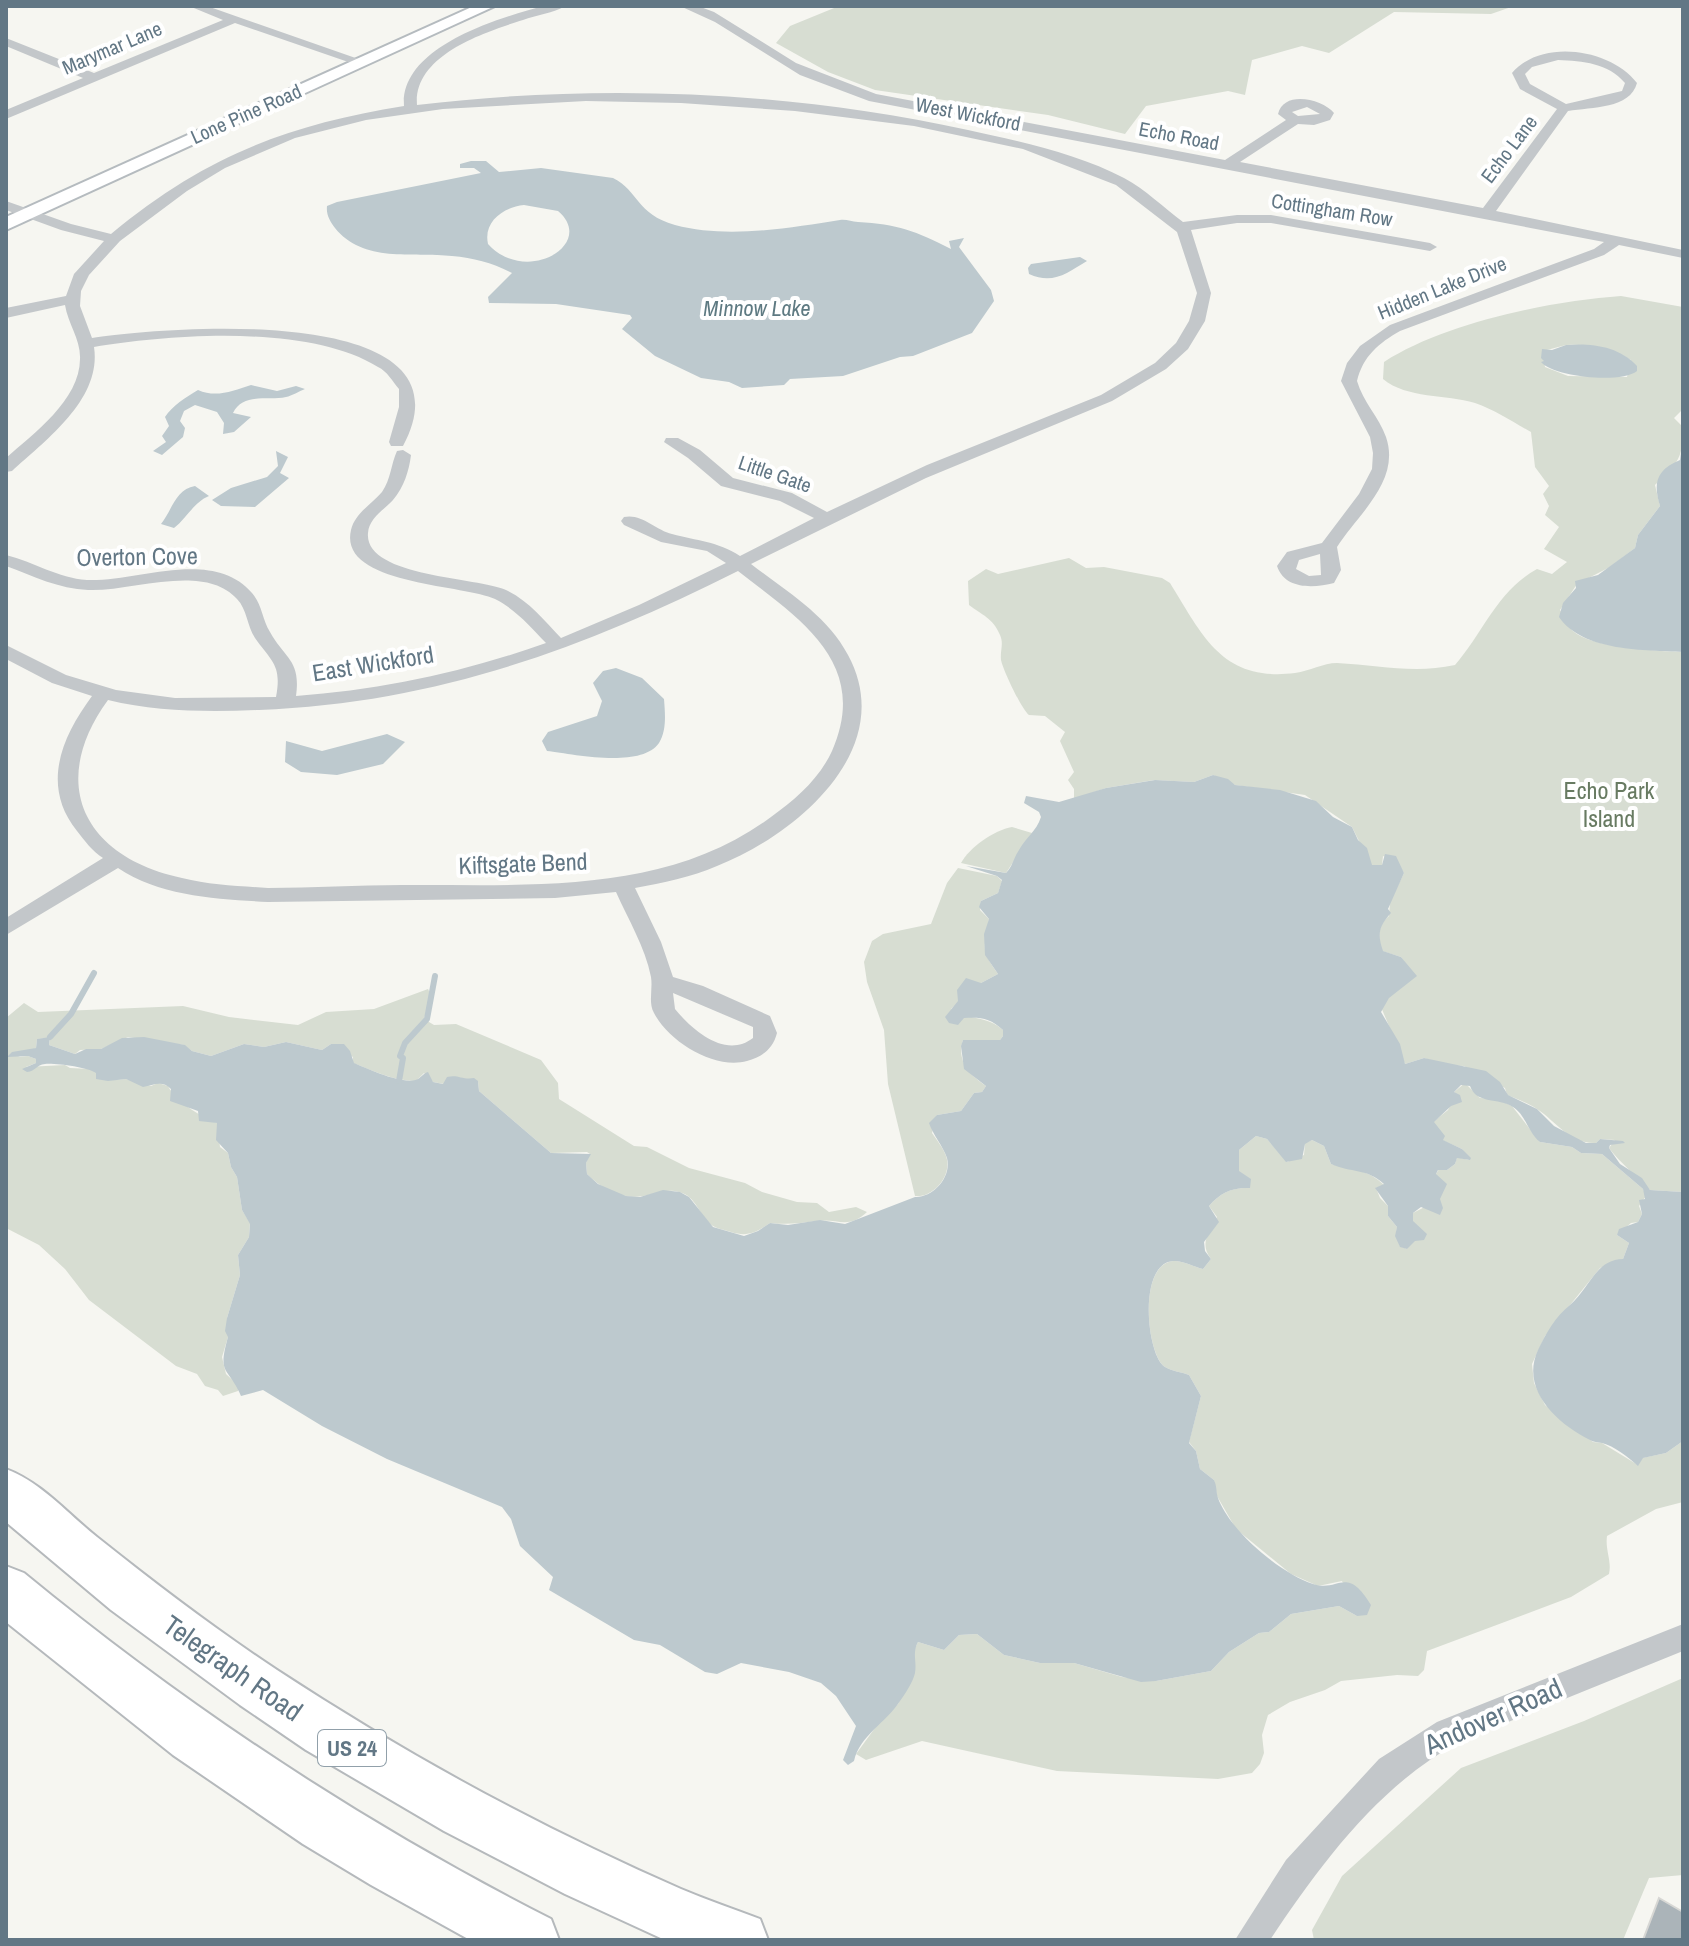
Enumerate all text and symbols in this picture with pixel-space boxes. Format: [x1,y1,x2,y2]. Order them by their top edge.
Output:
street label: Marymar Lane [58,14,166,81]
street label: Lone Pine Road [186,77,305,150]
street label: West Wickford [913,90,1023,137]
street label: Echo Lane [1474,109,1543,188]
street label: Echo Road [1137,115,1221,157]
street label: Cottingham Row [1270,187,1395,232]
street label: Hidden Lake Drive [1373,249,1510,326]
water label: Minnow Lake [703,293,811,323]
street label: Little Gate [735,448,815,499]
street label: Overton Cove [76,539,198,573]
street label: East Wickford [310,638,436,688]
park label: Echo Park Island [1564,774,1655,834]
street label: Kiftsgate Bend [458,845,588,881]
street label: Telegraph Road [156,1606,310,1730]
street label: Andover Road [1417,1669,1568,1764]
road number: US 24 [318,1730,386,1766]

